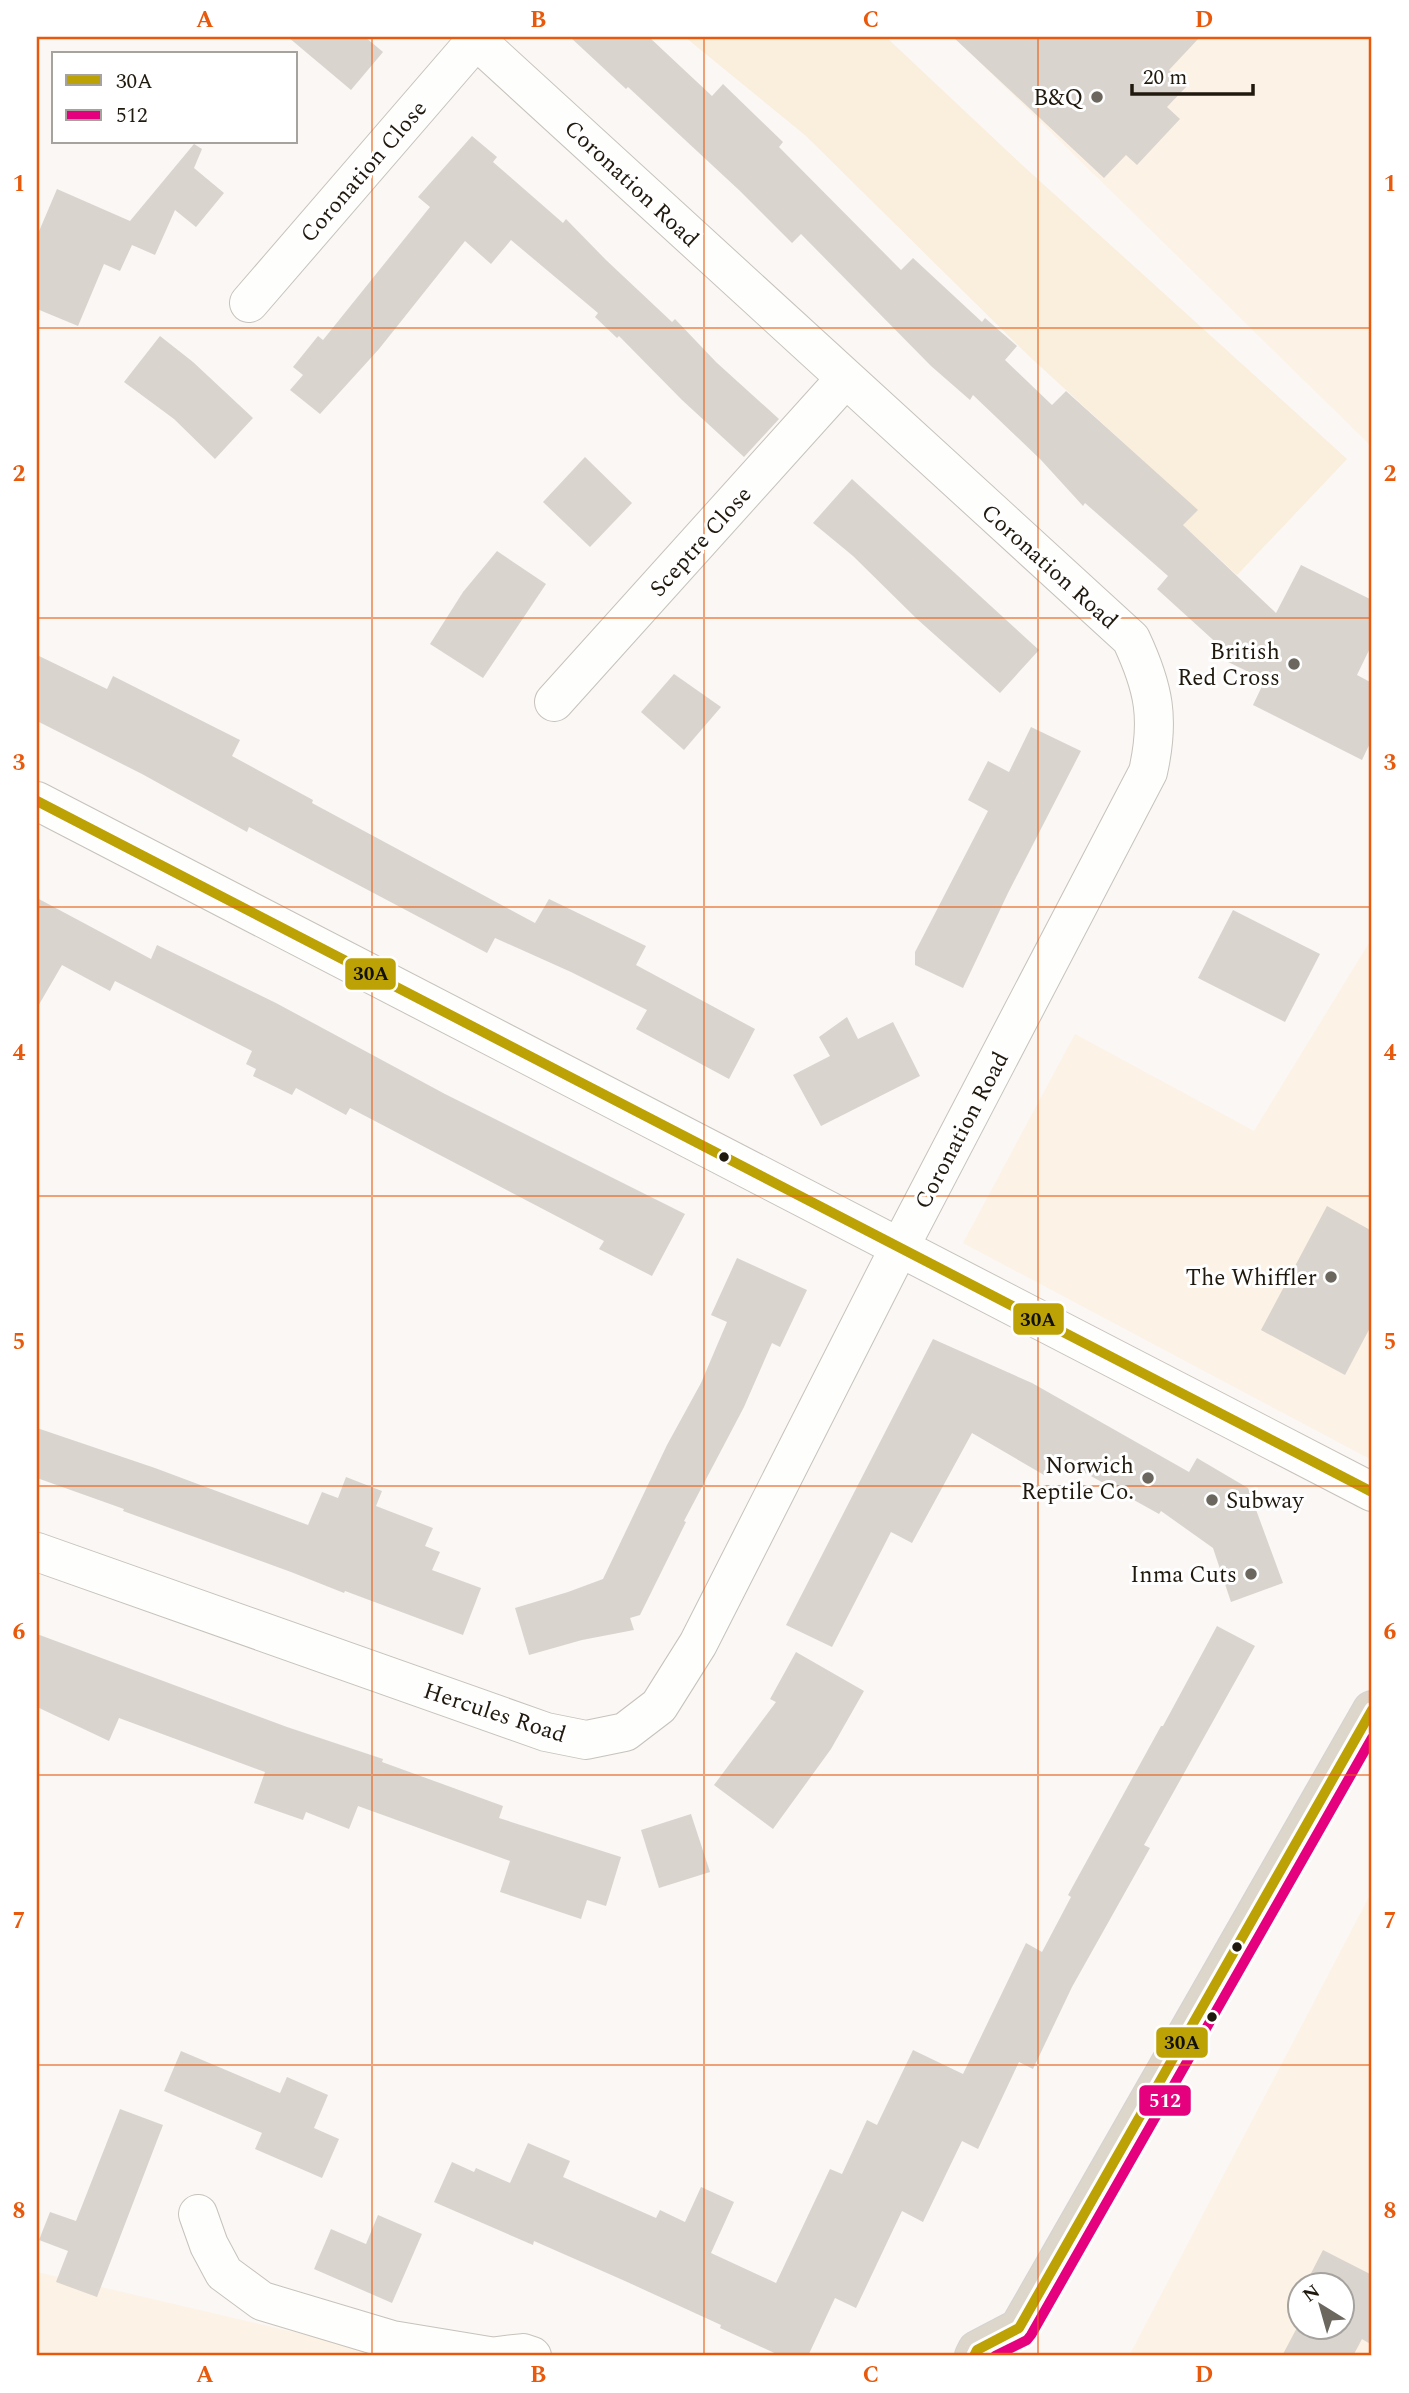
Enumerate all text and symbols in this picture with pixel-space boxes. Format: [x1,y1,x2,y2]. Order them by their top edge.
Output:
text: A [196,3,214,38]
text: B [530,3,546,38]
text: C [863,3,879,38]
text: D [1195,3,1213,38]
legend [52,52,298,144]
scale bar [1132,52,1253,96]
text: 20 m [1143,62,1187,94]
text: 30A [116,66,153,98]
place label: B&Q [1033,81,1083,116]
marker: B&Q [1089,89,1105,105]
street label: Coronation Close [292,93,436,251]
text: 512 [116,100,148,132]
street label: Coronation Road [555,112,707,256]
text: 1 [13,167,25,202]
text: 1 [1384,167,1396,202]
text: 2 [13,457,26,492]
text: 2 [1384,457,1397,492]
street label: Sceptre Close [642,479,761,605]
street label: Coronation Road [973,496,1125,638]
place label: British Red Cross [1177,635,1280,696]
marker: British Red Cross [1286,656,1302,672]
text: 3 [13,746,26,781]
text: 3 [1384,746,1397,781]
line badge: 30A [344,957,397,991]
text: 30A [353,960,389,989]
text: 4 [13,1036,26,1071]
text: 4 [1384,1036,1397,1071]
street label: Coronation Road [906,1046,1019,1216]
unlabelled marker [717,1150,731,1164]
place label: The Whiffler [1185,1261,1317,1296]
marker: The Whiffler [1323,1269,1339,1285]
line badge: 30A [1012,1302,1065,1336]
text: 30A [1020,1306,1056,1335]
text: 5 [13,1325,25,1360]
text: 5 [1384,1325,1396,1360]
place label: Norwich Reptile Co. [1021,1449,1134,1510]
marker: Norwich Reptile Co. [1140,1470,1156,1486]
place label: Subway [1226,1484,1304,1519]
marker: Subway [1204,1492,1220,1508]
place label: Inma Cuts [1130,1558,1237,1593]
marker: Inma Cuts [1243,1566,1259,1582]
text: 6 [13,1615,26,1650]
text: 6 [1384,1615,1397,1650]
street label: Hercules Road [419,1674,571,1753]
text: 7 [13,1904,25,1939]
text: 7 [1384,1904,1396,1939]
unlabelled marker [1230,1940,1244,1954]
unlabelled marker [1205,2010,1219,2024]
line badge: 30A [1155,2026,1209,2059]
text: 30A [1164,2029,1200,2058]
line badge: 512 [1138,2084,1192,2117]
text: 512 [1149,2087,1181,2116]
text: 8 [13,2194,25,2229]
text: 8 [1384,2194,1396,2229]
north arrow [1286,2270,1356,2340]
text: N [1297,2277,1327,2310]
text: A [196,2358,214,2393]
text: B [530,2358,546,2393]
text: C [863,2358,879,2393]
text: D [1195,2358,1213,2393]

